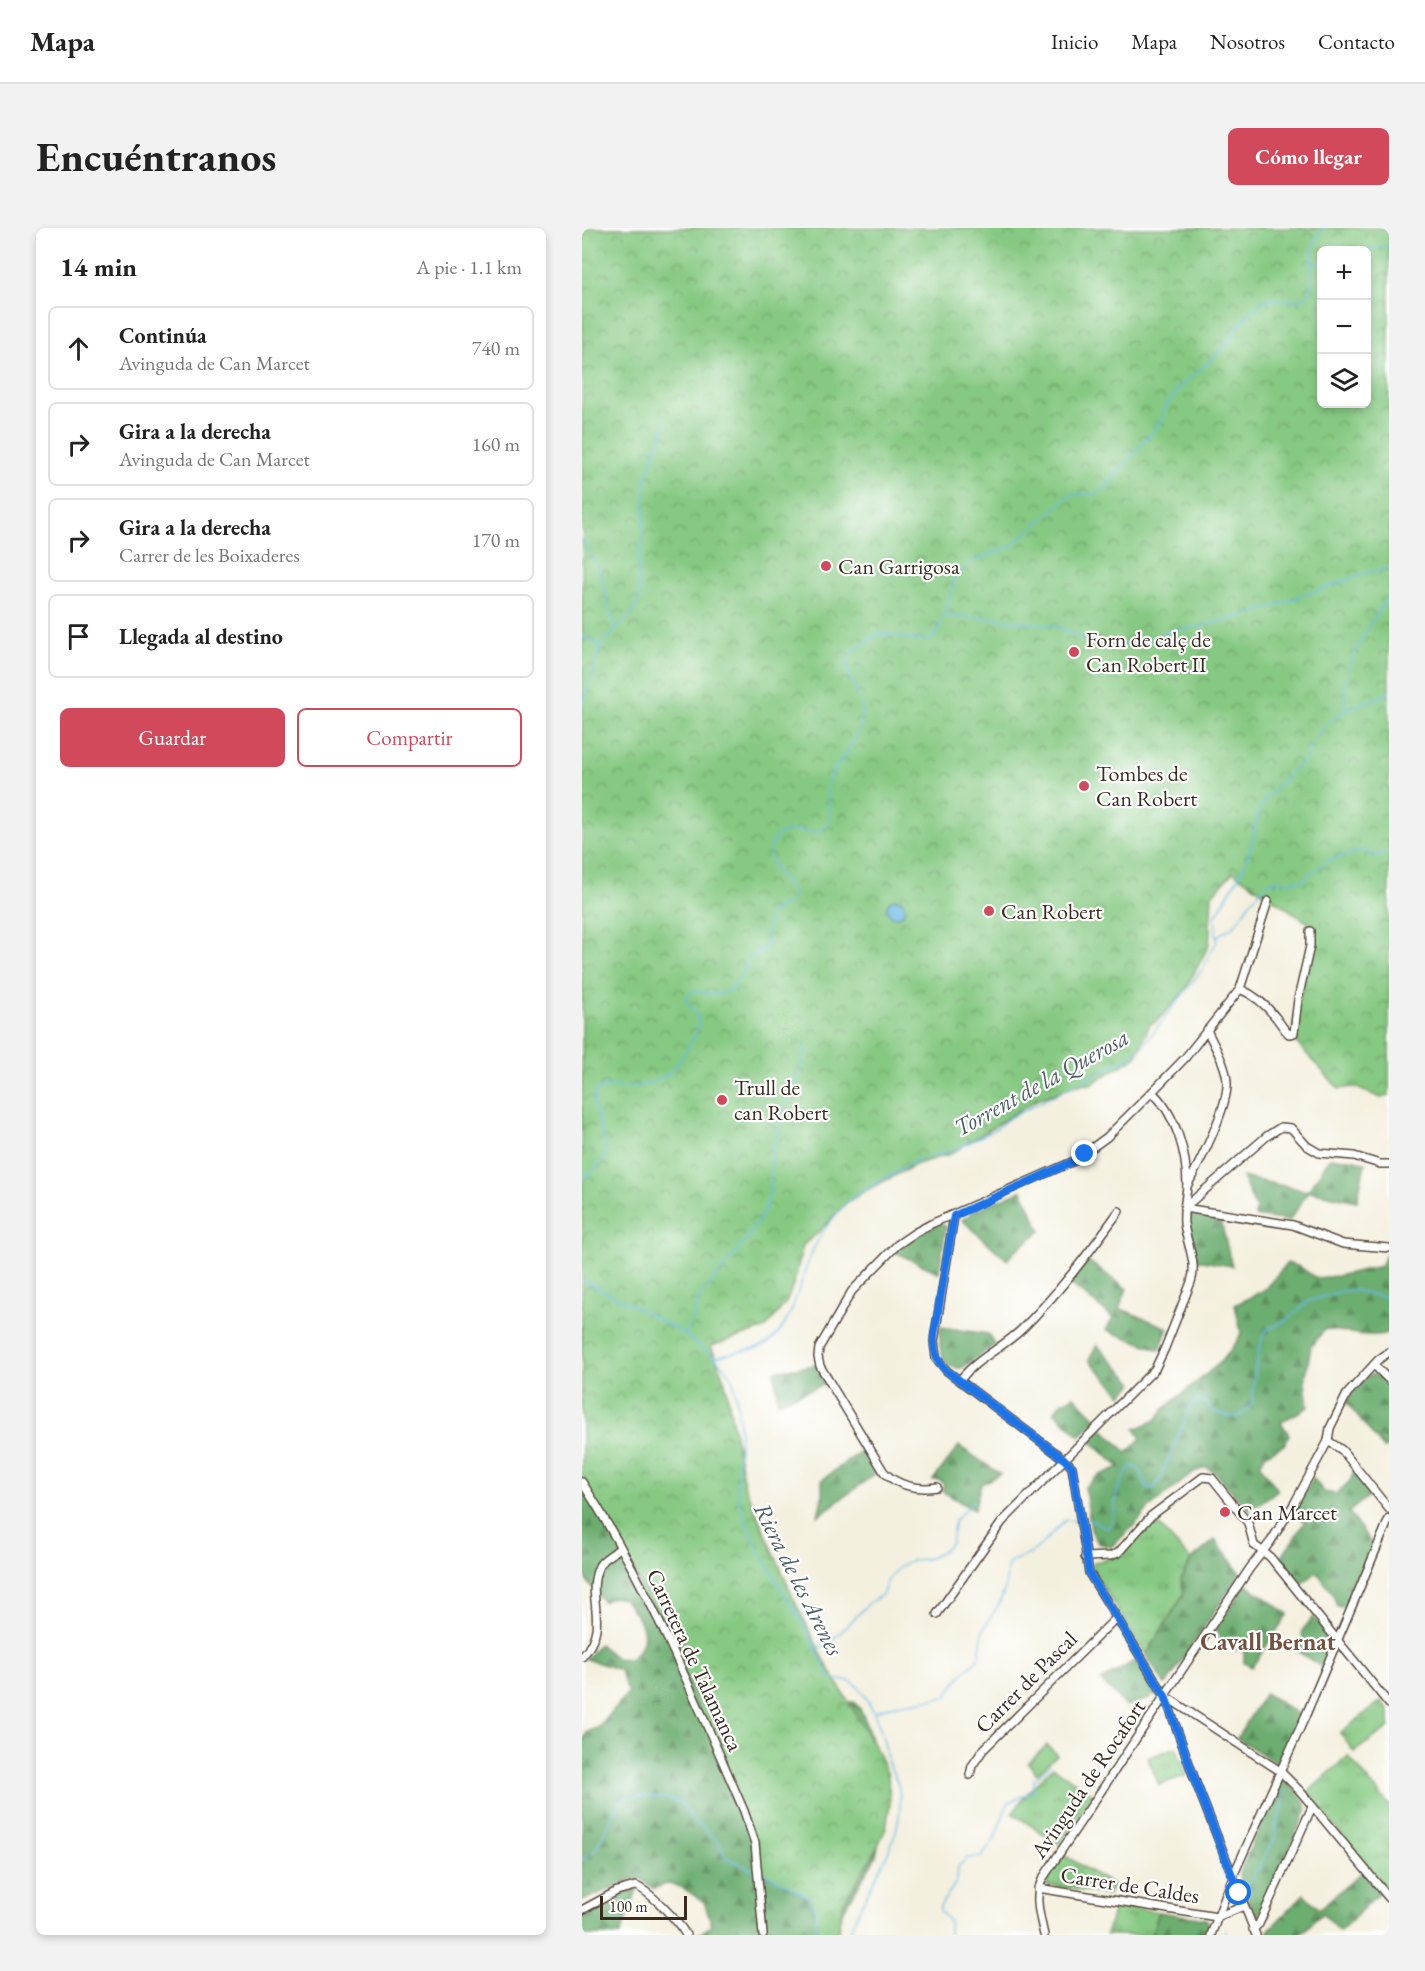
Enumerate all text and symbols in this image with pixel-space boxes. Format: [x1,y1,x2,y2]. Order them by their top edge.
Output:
text: Mapa [30,23,95,59]
text: Inicio [1051,28,1098,55]
text: Mapa [1131,28,1177,55]
text: Nosotros [1210,28,1285,55]
text: Contacto [1318,28,1395,55]
button: Cómo llegar [1228,128,1389,185]
text: Encuéntranos [36,129,276,184]
map controls [1317,246,1371,408]
button: + [1317,246,1371,300]
text: 14 min [60,250,137,284]
text: A pie · 1.1 km [416,254,522,280]
button: − [1317,300,1371,354]
text: Continúa [119,321,207,350]
icon: ahead [62,332,95,365]
text: 740 m [472,335,520,361]
text: Avinguda de Can Marcet [119,350,310,376]
button: layers [1317,354,1371,408]
text: Gira a la derecha [119,417,271,446]
icon: right [62,428,95,461]
text: 160 m [472,431,520,457]
text: Avinguda de Can Marcet [119,446,310,472]
text: Gira a la derecha [119,513,271,542]
icon: right [62,524,95,557]
text: 170 m [472,527,520,553]
text: Carrer de les Boixaderes [119,542,300,568]
place label: Can Garrigosa [838,552,960,581]
marker: Can Garrigosa [819,559,833,573]
icon: arrive [62,620,95,653]
text: Llegada al destino [119,622,283,651]
place label: Forn de calç de Can Robert II [1086,625,1211,679]
marker: Forn de calç de Can Robert II [1067,645,1081,659]
button: Guardar [60,708,285,767]
button: Compartir [297,708,522,767]
place label: Tombes de Can Robert [1096,759,1197,813]
marker: Tombes de Can Robert [1077,779,1091,793]
place label: Can Robert [1001,897,1102,926]
marker: Can Robert [982,904,996,918]
water label: Torrent de la Querosa [948,1021,1134,1143]
place label: Trull de can Robert [734,1073,828,1127]
marker: Trull de can Robert [715,1093,729,1107]
route end [1071,1140,1097,1166]
water label: Riera de les Arenes [747,1497,851,1661]
place label: Can Marcet [1237,1498,1337,1527]
marker: Can Marcet [1218,1505,1232,1519]
street label: Carretera de Talamanca [640,1564,750,1756]
street label: Carrer de Pascal [969,1625,1083,1739]
district label: Cavall Bernat [1200,1626,1336,1657]
street label: Avinguda de Rocafort [1024,1694,1152,1865]
street label: Carrer de Caldes [1059,1860,1201,1910]
route start [1225,1879,1251,1905]
scale bar [600,1893,687,1920]
text: 100 m [609,1896,648,1917]

